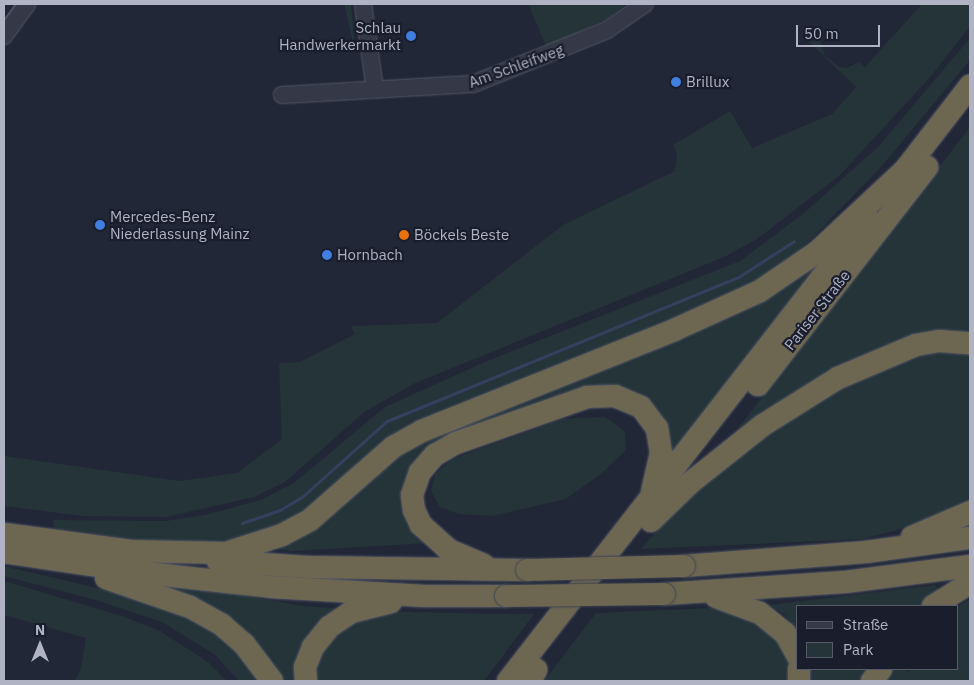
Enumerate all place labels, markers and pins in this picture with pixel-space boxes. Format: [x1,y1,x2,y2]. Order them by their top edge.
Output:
place label: Schlau Handwerkermarkt [279,18,401,53]
marker: Schlau Handwerkermarkt [405,30,417,42]
place label: Brillux [686,73,729,91]
marker: Brillux [670,76,682,88]
place label: Mercedes-Benz Niederlassung Mainz [110,207,250,242]
marker: Mercedes-Benz Niederlassung Mainz [94,219,106,231]
place label: Böckels Beste [414,226,509,244]
marker: Böckels Beste [398,229,410,241]
place label: Hornbach [337,246,403,264]
marker: Hornbach [321,249,333,261]

